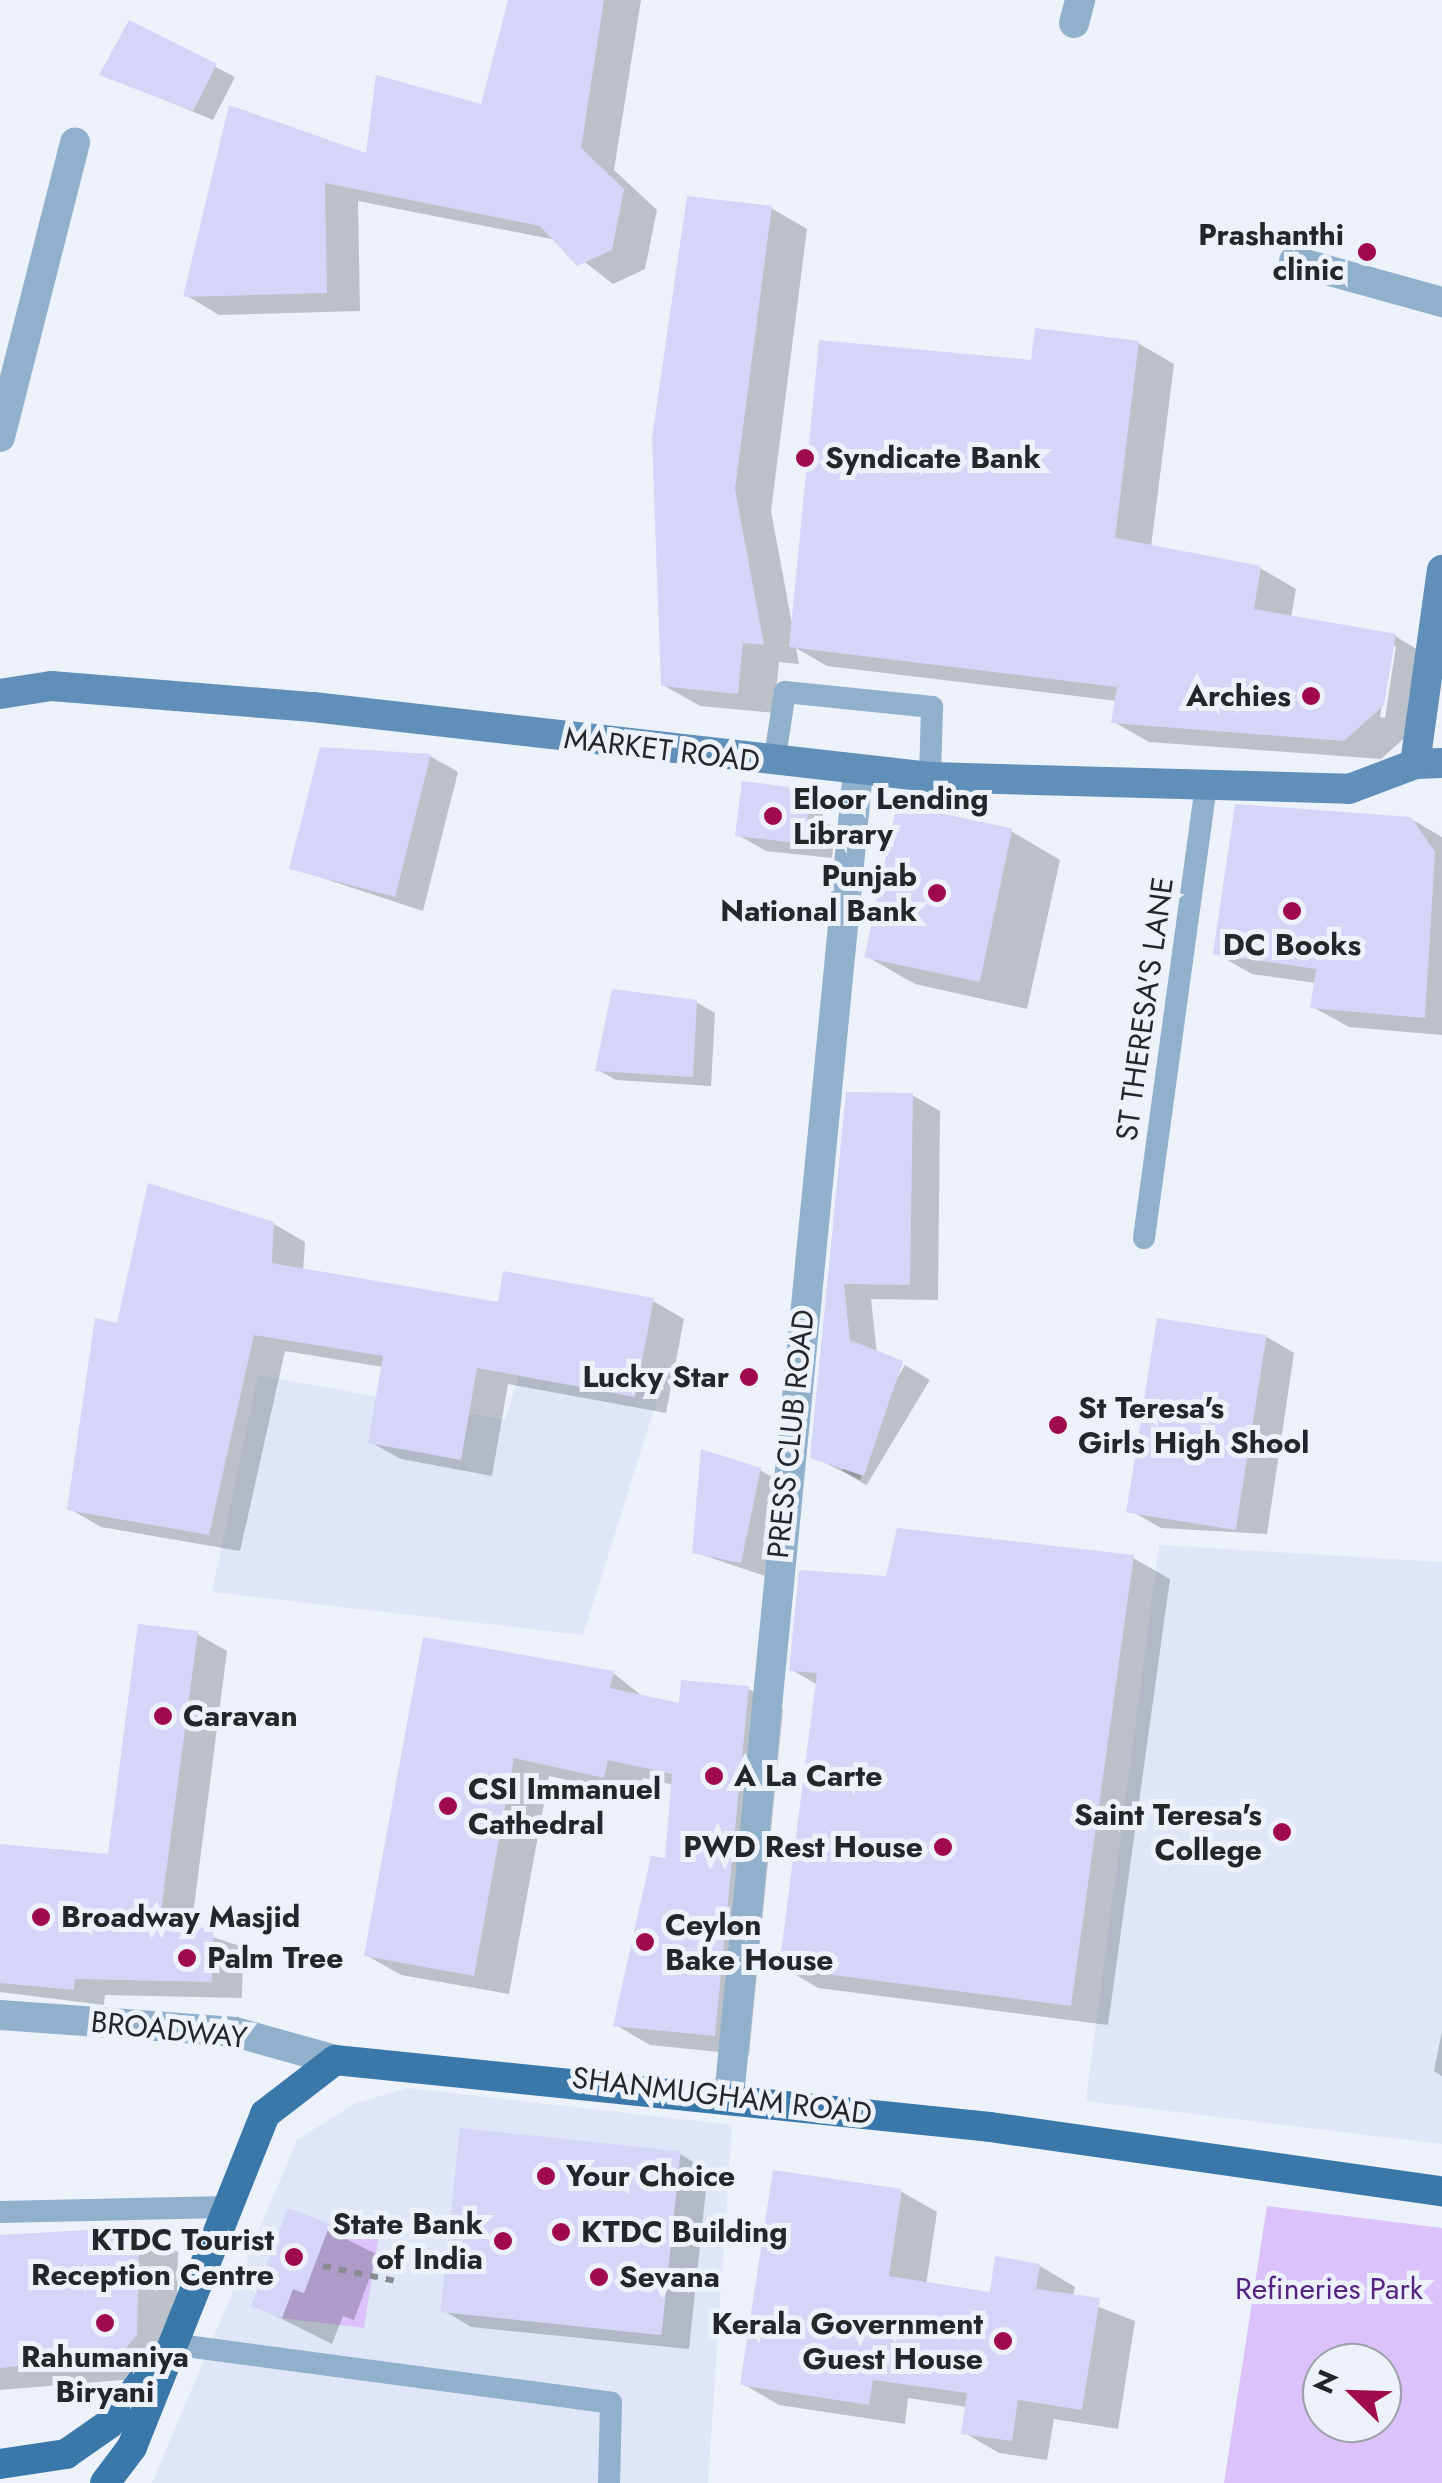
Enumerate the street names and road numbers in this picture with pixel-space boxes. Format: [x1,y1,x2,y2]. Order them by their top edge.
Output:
street label: MARKET ROAD [562,720,762,780]
street label: ST THERESA'S LANE [1109,875,1181,1143]
street label: PRESS CLUB ROAD [760,1308,822,1560]
street label: BROADWAY [89,2004,249,2056]
street label: SHANMUGHAM ROAD [570,2060,874,2132]

